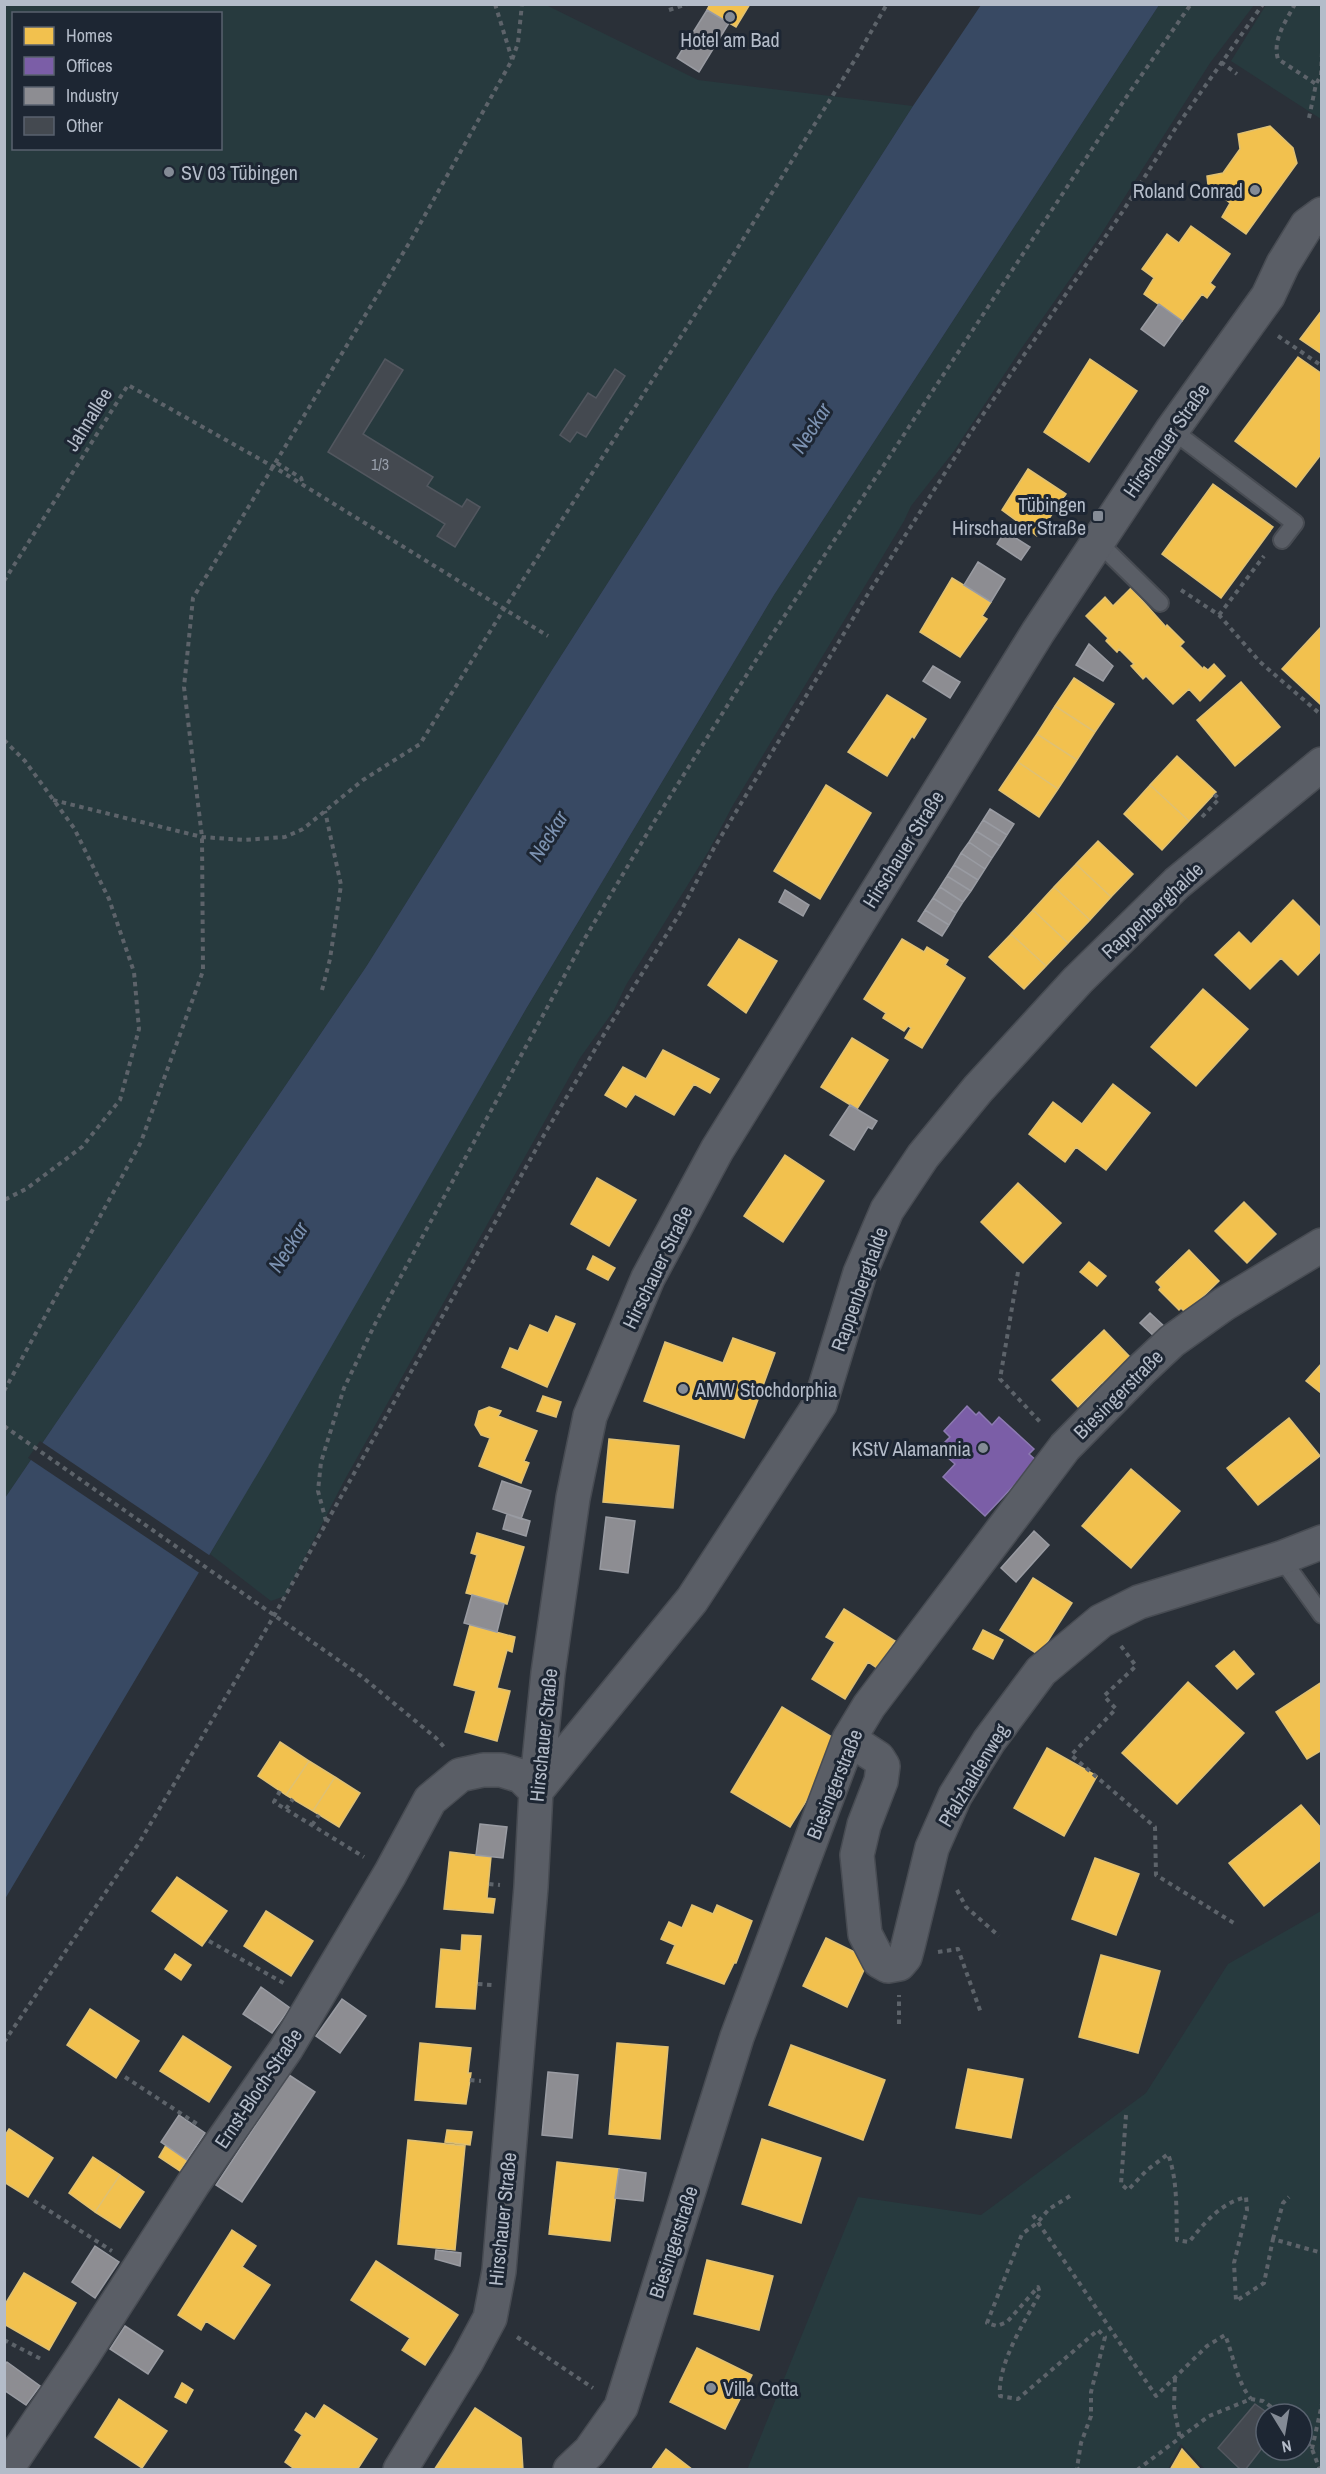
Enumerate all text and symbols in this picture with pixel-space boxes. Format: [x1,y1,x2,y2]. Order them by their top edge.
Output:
marker: Hotel am Bad [723,10,737,24]
legend [12,12,222,150]
text: Homes [66,23,113,48]
place label: Hotel am Bad [680,26,780,53]
text: Offices [66,53,113,78]
text: Industry [66,83,119,108]
text: Other [66,113,103,138]
place label: SV 03 Tübingen [181,159,298,186]
marker: SV 03 Tübingen [162,165,176,179]
place label: Roland Conrad [1133,177,1243,204]
marker: Roland Conrad [1248,183,1262,197]
street label: Hirschauer Straße [1117,377,1215,503]
street label: Jahnallee [58,382,118,456]
water label: Neckar [784,396,839,459]
house number: 1/3 [371,453,389,475]
place label: Tübingen Hirschauer Straße [952,491,1086,541]
marker: Tübingen Hirschauer Straße [1091,509,1105,523]
street label: Hirschauer Straße [856,785,950,913]
water label: Neckar [521,804,575,867]
street label: Rappenberghalde [1095,856,1209,964]
street label: Hirschauer Straße [615,1201,699,1333]
water label: Neckar [261,1215,316,1278]
street label: Rappenberghalde [824,1223,894,1355]
street label: Biesingerstraße [1067,1343,1169,1445]
place label: AMW Stochdorphia [694,1376,837,1403]
marker: AMW Stochdorphia [676,1382,690,1396]
place label: KStV Alamannia [852,1435,971,1462]
marker: KStV Alamannia [976,1441,990,1455]
street label: Hirschauer Straße [523,1667,563,1803]
street label: Pfalzhaldenweg [932,1718,1014,1832]
street label: Biesingerstraße [800,1725,868,1843]
street label: Ernst-Bloch-Straße [208,2023,308,2153]
street label: Hirschauer Straße [482,2151,522,2287]
street label: Biesingerstraße [642,2182,704,2302]
place label: Villa Cotta [723,2375,798,2402]
marker: Villa Cotta [704,2381,718,2395]
north arrow [1254,2402,1314,2462]
text: N [1280,2435,1294,2458]

